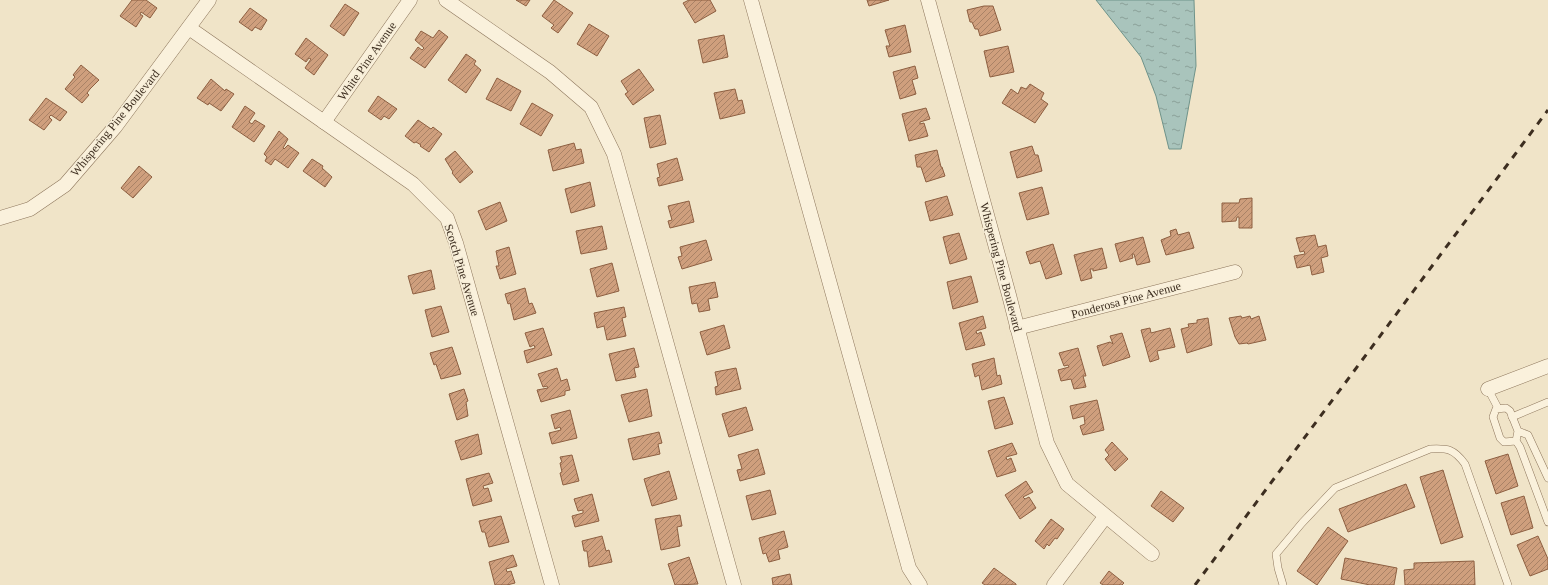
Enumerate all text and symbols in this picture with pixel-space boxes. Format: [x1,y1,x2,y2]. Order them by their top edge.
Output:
street label: White Pine Avenue [335,19,399,103]
street label: Whispering Pine Boulevard [68,67,162,179]
street label: Whispering Pine Boulevard [977,201,1025,333]
street label: Scotch Pine Avenue [441,222,483,318]
street label: Ponderosa Pine Avenue [1070,279,1182,321]

